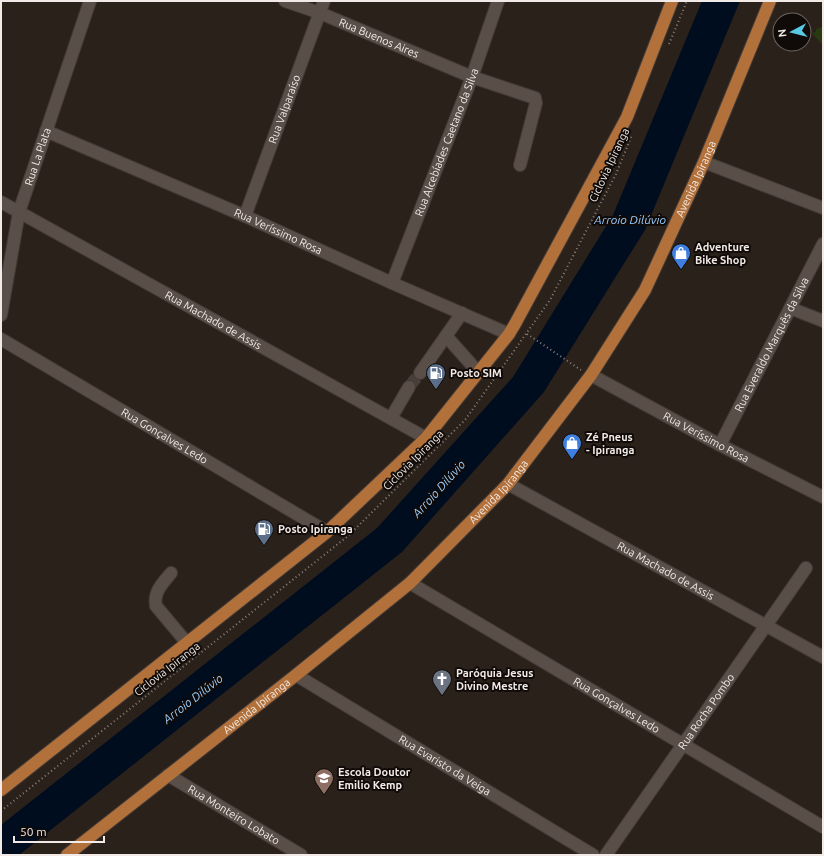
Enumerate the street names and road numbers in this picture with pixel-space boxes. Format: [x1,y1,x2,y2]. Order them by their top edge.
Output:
street label: Rua Buenos Aires [337,16,421,60]
street label: Rua Alcebíades Caetano da Silva [412,67,481,218]
street label: Rua Valparaíso [266,73,302,145]
street label: Rua La Plata [22,126,53,187]
street label: Ciclovia Ipiranga [587,126,631,204]
street label: Avenida Ipiranga [674,139,718,219]
street label: Rua Veríssimo Rosa [232,206,324,256]
street label: Rua Everaldo Marquês da Silva [732,275,811,414]
street label: Rua Machado de Assis [163,288,264,352]
street label: Rua Gonçalves Ledo [119,406,210,466]
street label: Rua Veríssimo Rosa [661,409,751,465]
street label: Ciclovia Ipiranga [380,427,446,493]
street label: Avenida Ipiranga [466,457,530,526]
street label: Rua Machado de Assis [615,539,716,602]
street label: Ciclovia Ipiranga [132,640,202,698]
street label: Rua Rocha Pombo [676,671,737,752]
street label: Rua Gonçalves Ledo [571,675,662,735]
street label: Avenida Ipiranga [220,676,292,736]
street label: Rua Evaristo da Veiga [397,733,493,798]
street label: Rua Monteiro Lobato [186,783,282,847]

